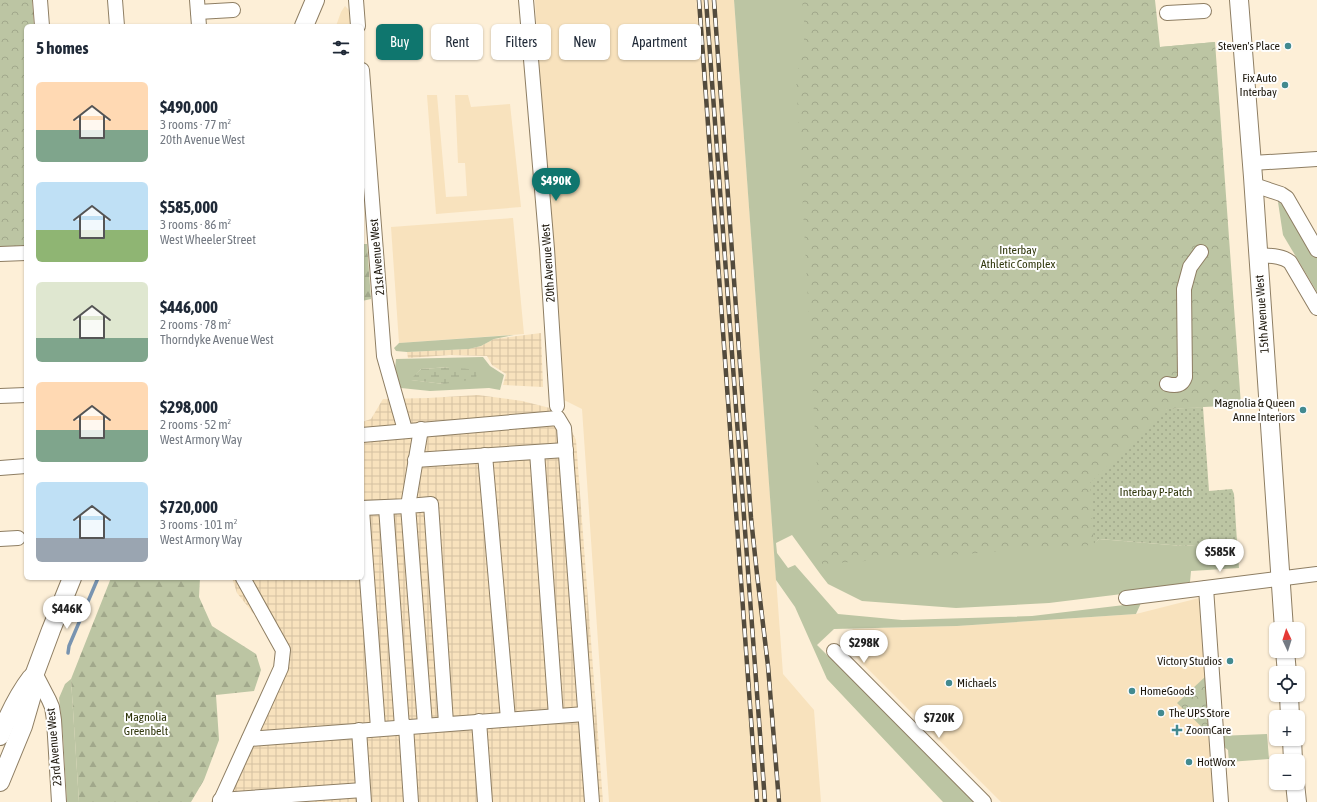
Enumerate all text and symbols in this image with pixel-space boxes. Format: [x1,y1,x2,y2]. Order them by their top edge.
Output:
chip: Buy [376,24,423,60]
chip: Rent [431,24,483,60]
chip: Filters [491,24,551,60]
chip: New [559,24,610,60]
chip: Apartment [618,24,701,60]
icon: filters [330,37,352,59]
text: 5 homes [36,38,89,58]
place label: Steven's Place [1218,39,1280,53]
marker: Steven's Place [1283,41,1293,51]
place label: Fix Auto Interbay [1240,71,1277,99]
marker: Fix Auto Interbay [1280,80,1290,90]
text: $490,000 [160,97,218,117]
icon: home [68,98,116,146]
text: 3 rooms · 77 m² [160,117,231,132]
text: 20th Avenue West [160,132,245,147]
pin: $490K [528,168,584,202]
text: $490K [541,173,571,188]
text: $585,000 [160,197,218,217]
icon: home [68,198,116,246]
text: 3 rooms · 86 m² [160,217,231,232]
street label: 21st Avenue West [367,218,387,296]
street label: 20th Avenue West [538,223,558,303]
text: West Wheeler Street [160,232,256,247]
park label: Interbay Athletic Complex [981,243,1055,271]
street label: 15th Avenue West [1252,274,1272,354]
text: $446,000 [160,297,218,317]
icon: home [68,298,116,346]
text: 2 rooms · 78 m² [160,317,231,332]
text: Thorndyke Avenue West [160,332,274,347]
place label: Magnolia & Queen Anne Interiors [1214,396,1295,424]
text: $298,000 [160,397,218,417]
icon: home [68,398,116,446]
marker: Magnolia & Queen Anne Interiors [1298,405,1308,415]
text: 2 rooms · 52 m² [160,417,231,432]
text: West Armory Way [160,432,242,447]
park label: Interbay P-Patch [1120,485,1192,499]
text: $720,000 [160,497,218,517]
icon: home [68,498,116,546]
text: 3 rooms · 101 m² [160,517,237,532]
text: West Armory Way [160,532,242,547]
pin: $585K [1192,539,1248,573]
text: $585K [1205,544,1235,559]
pin: $446K [39,596,95,630]
text: $446K [52,601,82,616]
north arrow [1269,622,1305,658]
map controls [1269,622,1305,790]
pin: $298K [836,630,892,664]
text: $298K [849,635,879,650]
place label: Victory Studios [1157,654,1222,668]
marker: Victory Studios [1225,656,1235,666]
button: locate [1269,666,1305,702]
place label: Michaels [957,676,997,690]
marker: Michaels [944,678,954,688]
place label: HomeGoods [1140,684,1194,698]
marker: HomeGoods [1127,686,1137,696]
pin: $720K [911,705,967,739]
place label: The UPS Store [1169,706,1230,720]
street label: 23rd Avenue West [44,707,64,787]
marker: The UPS Store [1156,708,1166,718]
park label: Magnolia Greenbelt [124,710,169,738]
text: $720K [924,710,954,725]
button: + [1269,710,1305,746]
place label: ZoomCare [1186,723,1231,737]
marker: ZoomCare [1171,724,1183,736]
button: − [1269,754,1305,790]
place label: HotWorx [1197,755,1236,769]
marker: HotWorx [1184,757,1194,767]

